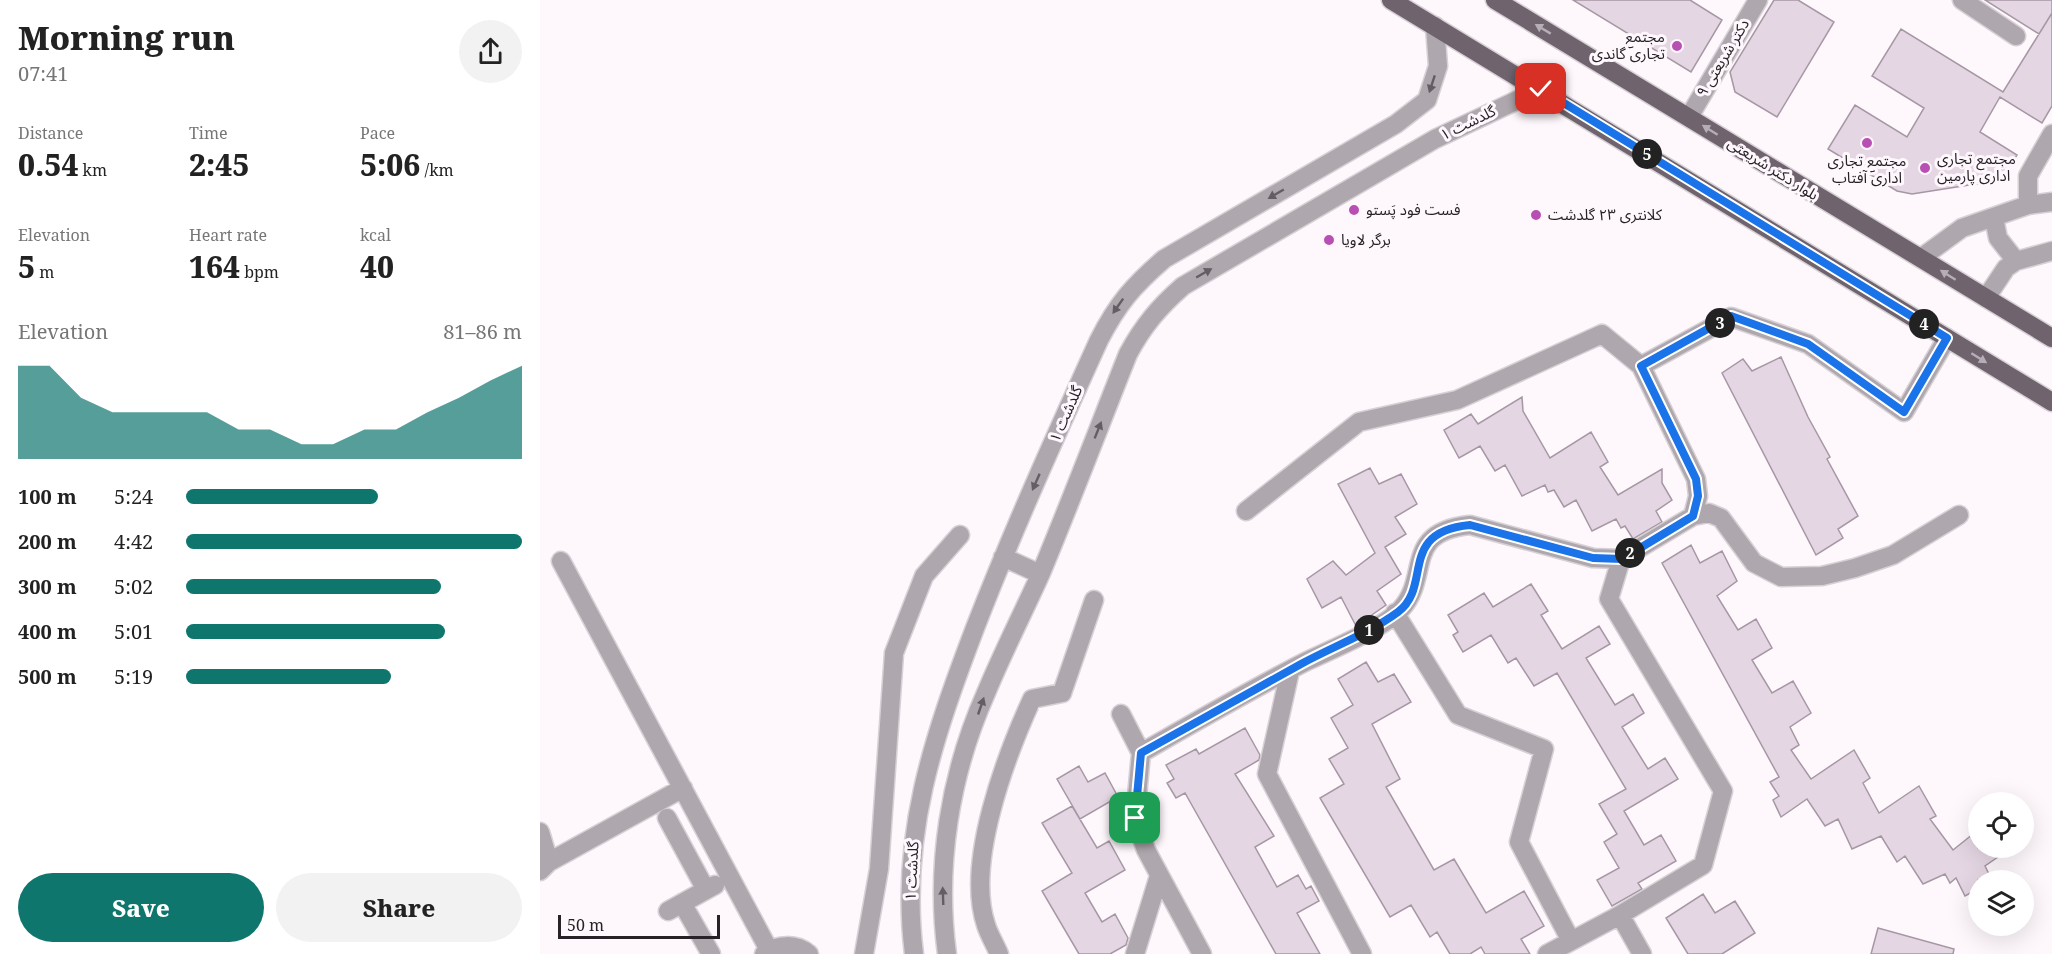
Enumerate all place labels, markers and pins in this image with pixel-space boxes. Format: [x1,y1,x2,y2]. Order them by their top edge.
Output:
place label: مجتمع تجاری گاندی [1592,26,1665,63]
marker: مجتمع تجاری گاندی [1670,39,1684,53]
pin [1515,63,1566,114]
marker: مجتمع تجاری اداری آفتاب [1860,136,1874,150]
pin: 5 [1632,139,1662,169]
place label: مجتمع تجاری اداری پارمین [1937,148,2016,186]
place label: مجتمع تجاری اداری آفتاب [1828,150,1906,187]
marker: مجتمع تجاری اداری پارمین [1918,161,1932,175]
place label: فست فود پَستو [1366,199,1461,220]
marker: فست فود پَستو [1347,203,1361,217]
place label: کلانتری ۲۳ گلدشت [1548,204,1663,224]
marker: کلانتری ۲۳ گلدشت [1529,208,1543,222]
place label: برگر لاویا [1341,229,1391,249]
marker: برگر لاویا [1322,233,1336,247]
pin: 3 [1705,308,1735,338]
pin: 4 [1909,309,1939,339]
pin: 2 [1615,538,1645,568]
pin: 1 [1354,615,1384,645]
pin [1109,792,1160,843]

